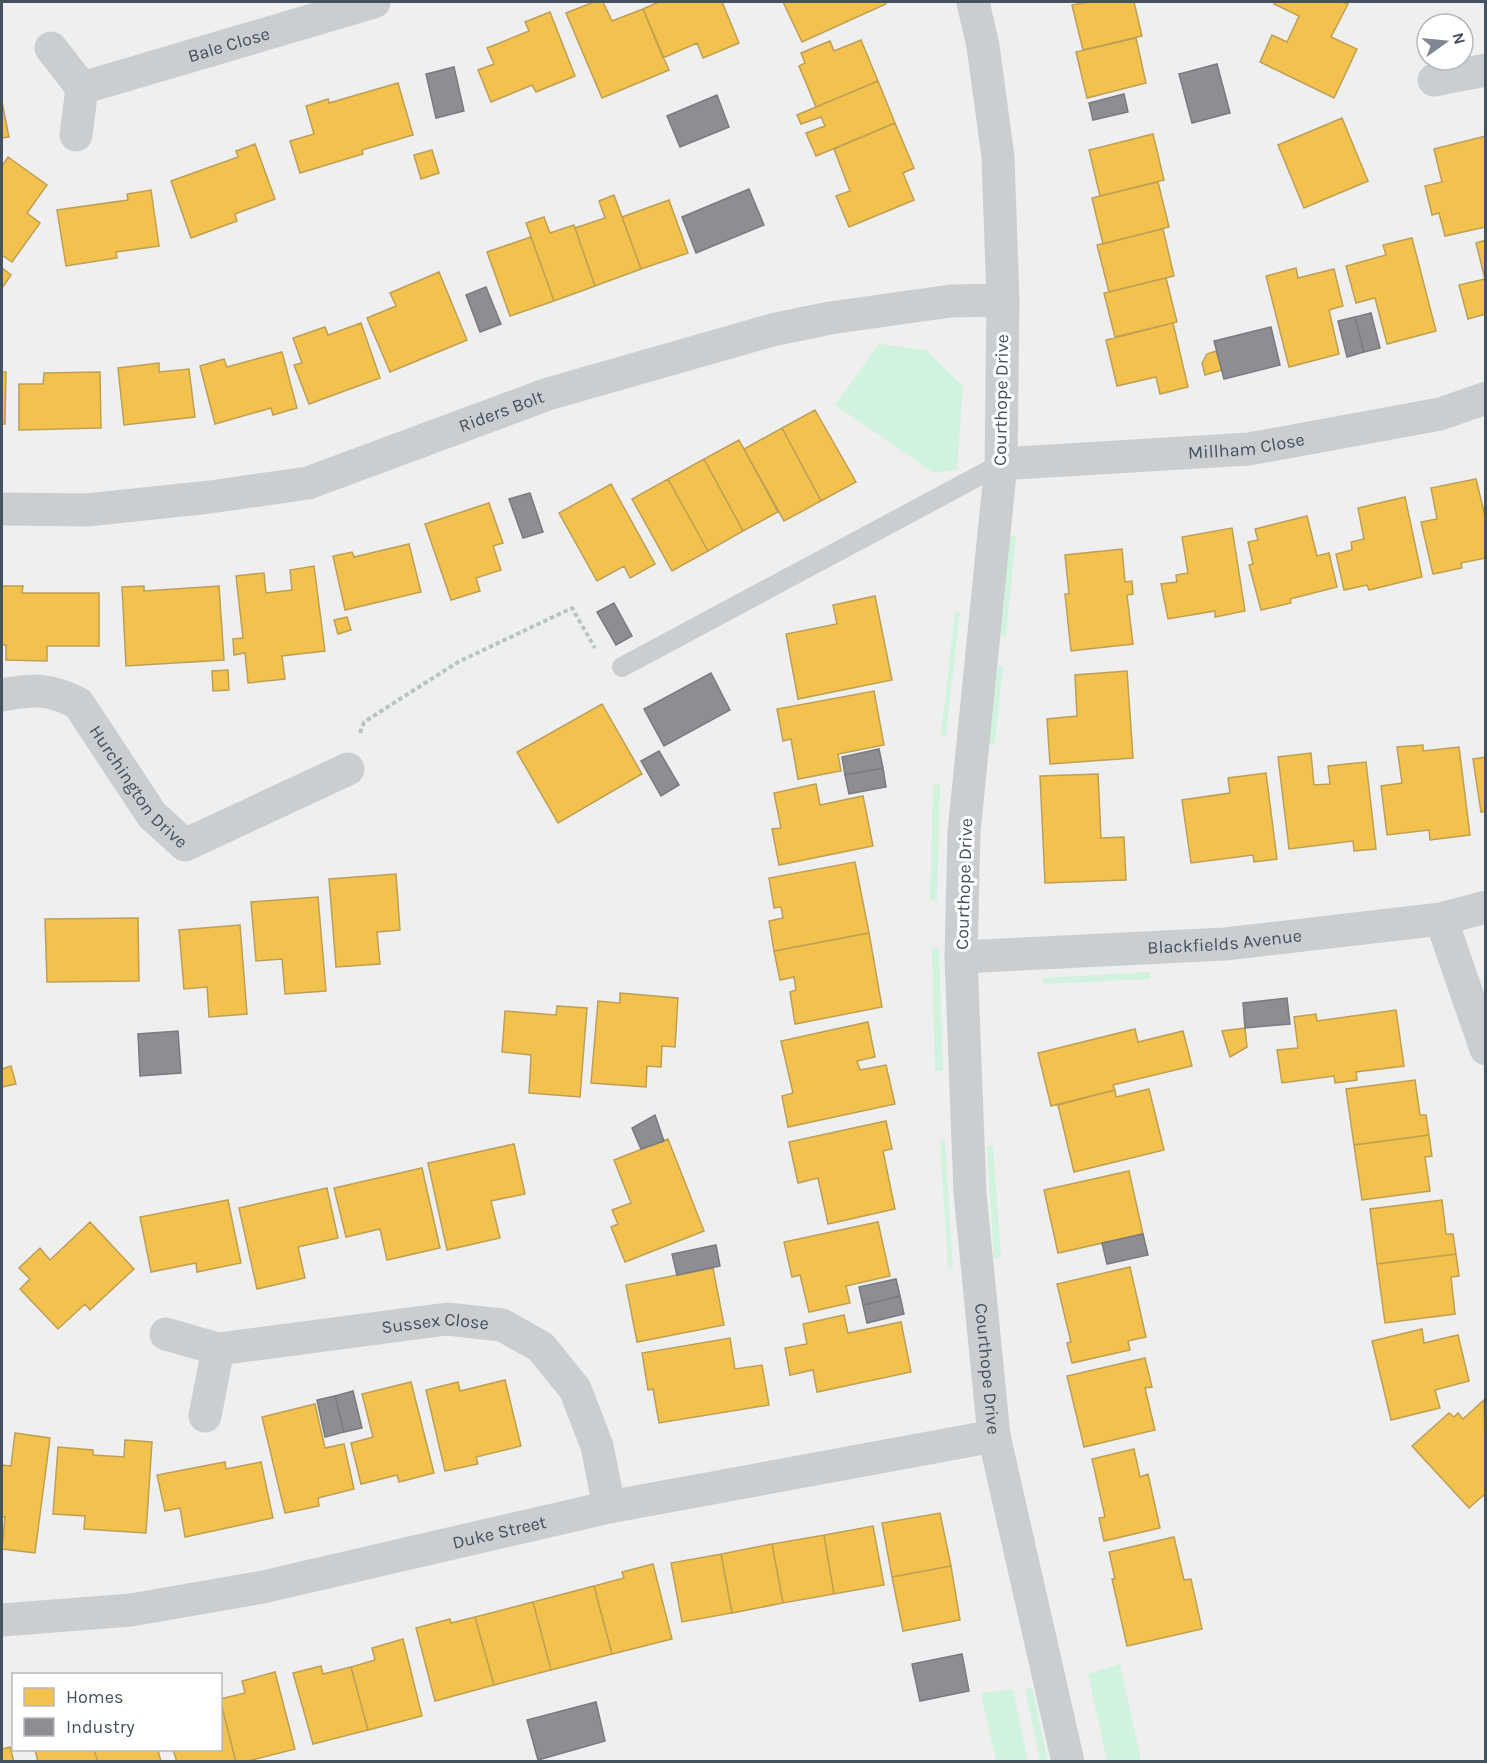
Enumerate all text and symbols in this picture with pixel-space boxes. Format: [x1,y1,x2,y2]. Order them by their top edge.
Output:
north arrow [1415,12,1475,72]
street label: Bale Close [185,22,272,67]
text: N [1448,30,1470,46]
street label: Courthope Drive [989,334,1013,466]
street label: Riders Bolt [456,385,547,437]
street label: Millham Close [1187,428,1306,464]
street label: Hurchington Drive [85,721,192,853]
street label: Courthope Drive [951,818,977,950]
street label: Blackfields Avenue [1147,924,1303,959]
street label: Courthope Drive [970,1302,1005,1436]
street label: Sussex Close [380,1308,490,1338]
street label: Duke Street [450,1511,549,1554]
legend [12,1673,222,1751]
text: Homes [66,1686,123,1708]
text: Industry [66,1716,135,1738]

